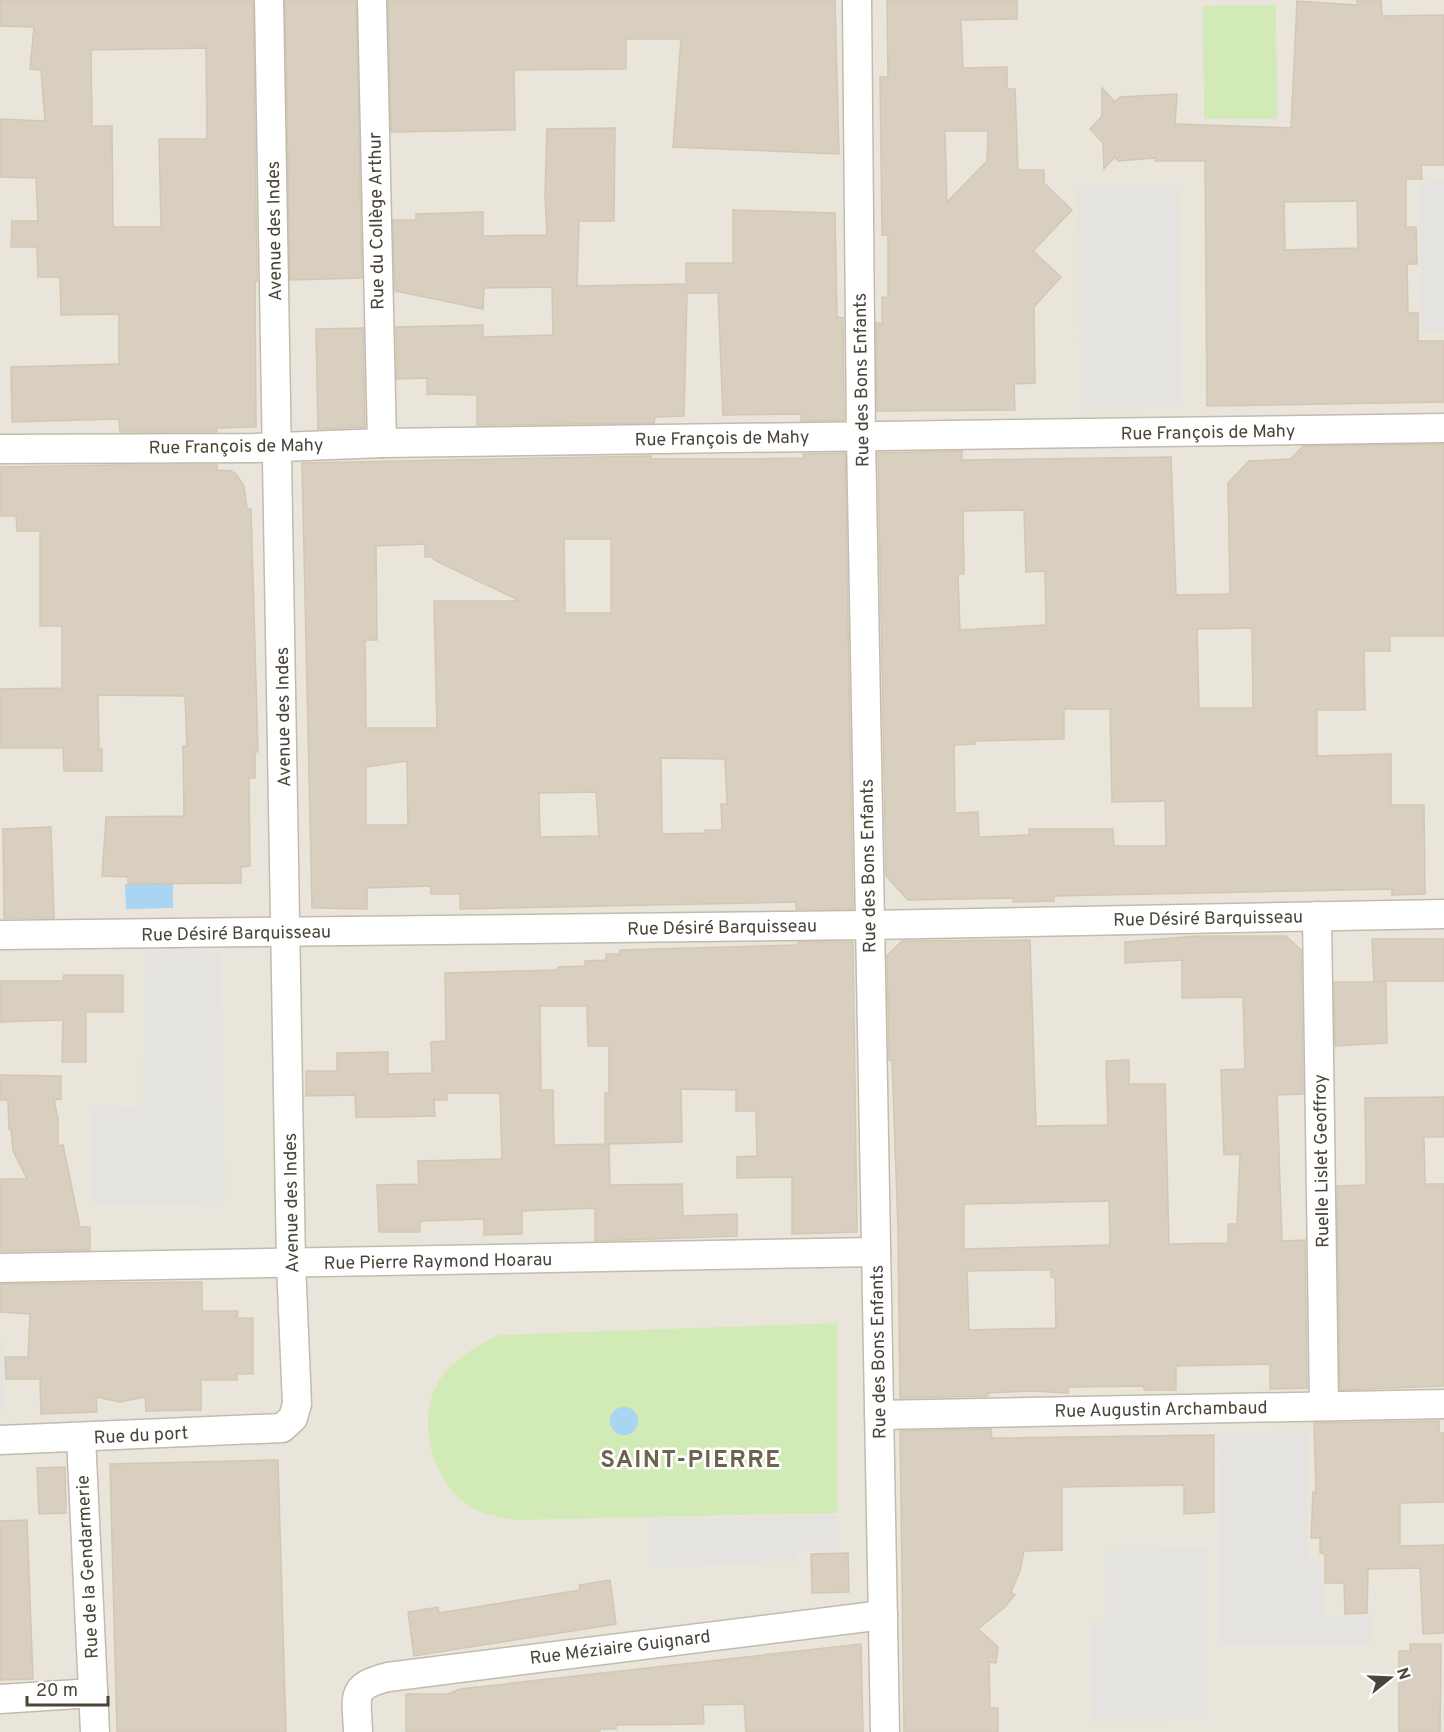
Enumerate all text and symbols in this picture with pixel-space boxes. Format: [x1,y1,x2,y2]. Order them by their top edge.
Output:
street label: Rue du Collège Arthur [364,132,391,310]
street label: Avenue des Indes [263,161,288,301]
street label: Rue des Bons Enfants [849,293,876,467]
street label: Rue François de Mahy [1121,420,1296,447]
street label: Rue François de Mahy [635,426,810,453]
street label: Rue François de Mahy [149,434,324,461]
street label: Avenue des Indes [272,647,297,787]
street label: Rue des Bons Enfants [856,779,883,953]
street label: Rue Désiré Barquisseau [1113,906,1303,933]
street label: Rue Désiré Barquisseau [627,915,817,942]
street label: Rue Désiré Barquisseau [141,921,331,948]
street label: Ruelle Lislet Geoffroy [1309,1074,1336,1248]
street label: Avenue des Indes [280,1133,305,1273]
street label: Rue Pierre Raymond Hoarau [323,1249,553,1276]
street label: Rue des Bons Enfants [866,1265,893,1439]
street label: Rue Augustin Archambaud [1054,1397,1268,1424]
street label: Rue du port [93,1423,189,1450]
district label: SAINT-PIERRE [600,1446,782,1476]
street label: Rue de la Gendarmerie [72,1474,105,1659]
street label: Rue Méziaire Guignard [528,1626,712,1671]
north arrow [1360,1648,1420,1708]
text: N [1391,1665,1414,1683]
scale bar [27,1669,108,1707]
text: 20 m [36,1680,78,1703]

